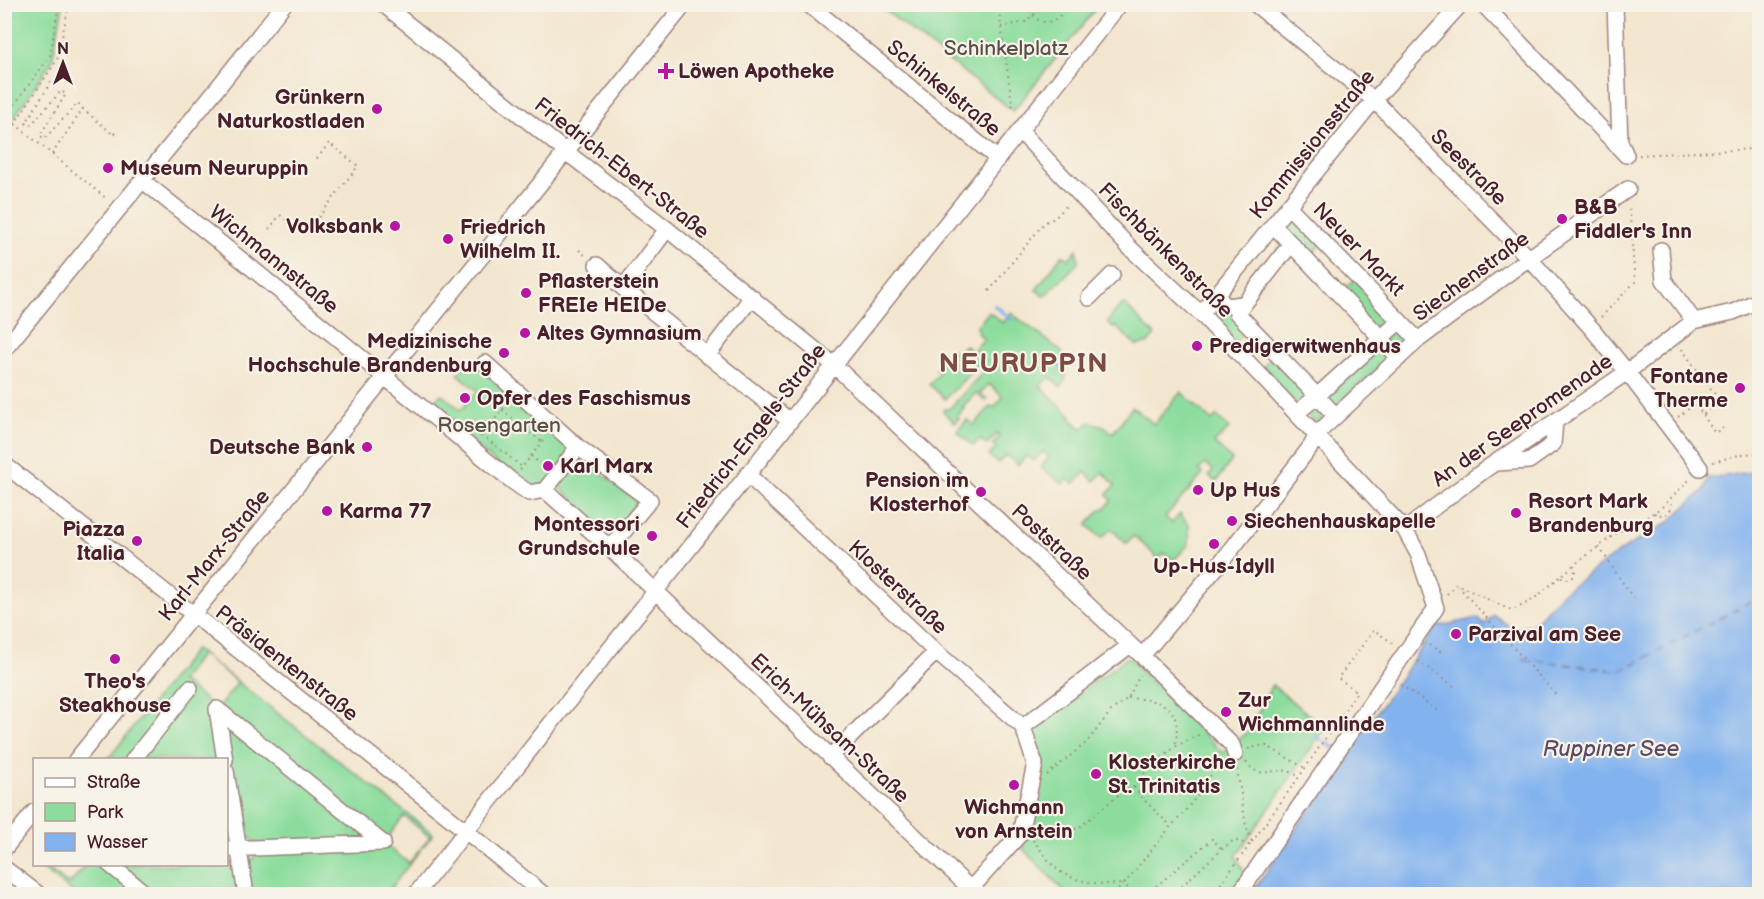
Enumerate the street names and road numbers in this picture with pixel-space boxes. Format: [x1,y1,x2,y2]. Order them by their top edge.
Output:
street label: Schinkelstraße [882,35,1006,142]
street label: Kommissionsstraße [1245,65,1380,224]
street label: Friedrich-Ebert-Straße [529,92,714,244]
street label: Seestraße [1425,124,1512,211]
street label: Fischbänkenstraße [1093,178,1238,323]
street label: Neuer Markt [1308,197,1410,302]
street label: Wichmannstraße [204,200,343,319]
street label: Siechenstraße [1408,226,1534,327]
street label: Friedrich-Engels-Straße [671,339,831,534]
street label: An der Seepromenade [1427,349,1617,492]
street label: Karl-Marx-Straße [154,484,275,626]
street label: Poststraße [1006,499,1097,586]
street label: Klosterstraße [843,535,952,640]
street label: Präsidentenstraße [210,600,363,727]
street label: Erich-Mühsam-Straße [745,648,914,808]

